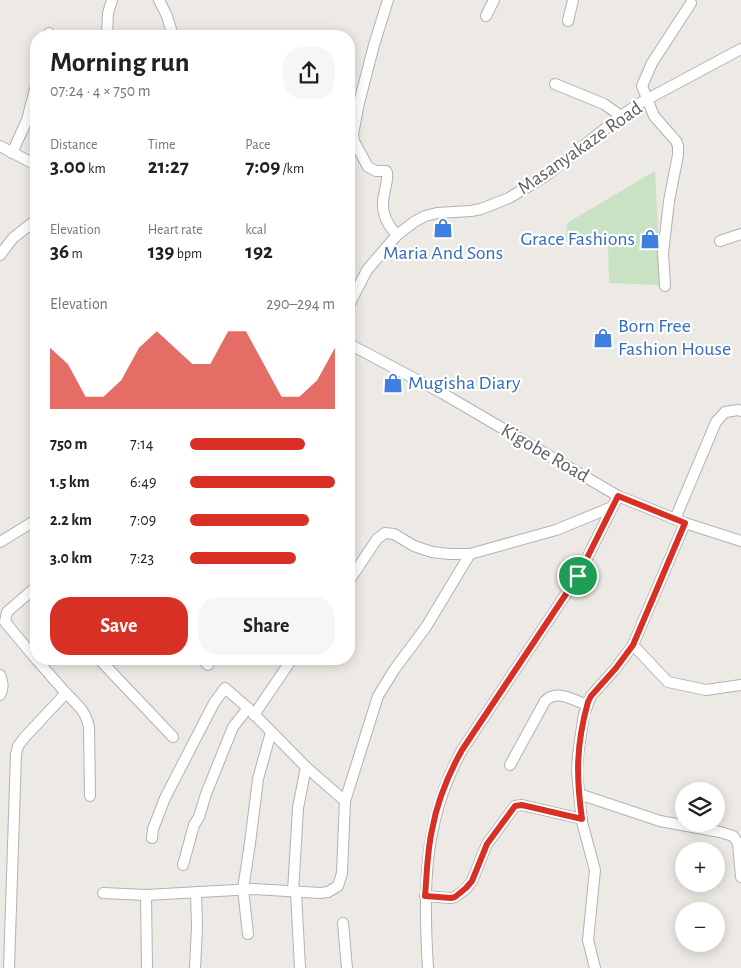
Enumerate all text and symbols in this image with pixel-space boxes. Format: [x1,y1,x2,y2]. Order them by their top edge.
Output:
button: share [283,47,335,99]
text: Morning run [50,49,190,77]
text: 07:24 · 4 × 750 m [50,83,151,99]
street label: Masanyakaze Road [514,98,646,198]
text: Distance [50,138,97,152]
text: Time [148,138,176,152]
text: Pace [245,138,271,152]
text: 3.00 [50,156,86,177]
text: 21:27 [148,156,189,177]
text: 7:09 [245,156,280,177]
text: km [86,162,106,176]
text: /km [280,162,304,176]
shop icon: Maria And Sons [432,217,454,239]
text: Elevation [50,223,101,237]
text: Heart rate [148,223,203,237]
text: kcal [245,223,267,237]
shop icon: Grace Fashions [639,228,661,250]
place label: Grace Fashions [520,229,635,249]
text: 36 [50,241,69,262]
text: 139 [148,241,174,262]
text: 192 [245,241,273,262]
place label: Maria And Sons [383,243,503,263]
text: m [69,247,83,261]
text: bpm [174,247,202,261]
text: Elevation [50,296,108,312]
text: 290–294 m [266,296,335,312]
place label: Born Free Fashion House [618,316,731,359]
shop icon: Born Free Fashion House [592,327,614,349]
shop icon: Mugisha Diary [382,372,404,394]
place label: Mugisha Diary [408,373,521,393]
street label: Kigobe Road [498,420,592,486]
text: 750 m [50,436,88,452]
text: 7:14 [130,436,154,452]
text: 1.5 km [50,474,90,490]
text: 6:49 [130,474,156,490]
text: 2.2 km [50,512,92,528]
text: 7:09 [130,512,156,528]
text: 3.0 km [50,550,92,566]
text: 7:23 [130,550,154,566]
pin [557,555,599,597]
icon: arrive [564,562,592,590]
button: Save [50,597,188,655]
button: Share [198,597,335,655]
map controls [675,782,725,952]
button: layers [675,782,725,832]
button: + [675,842,725,892]
button: − [675,902,725,952]

